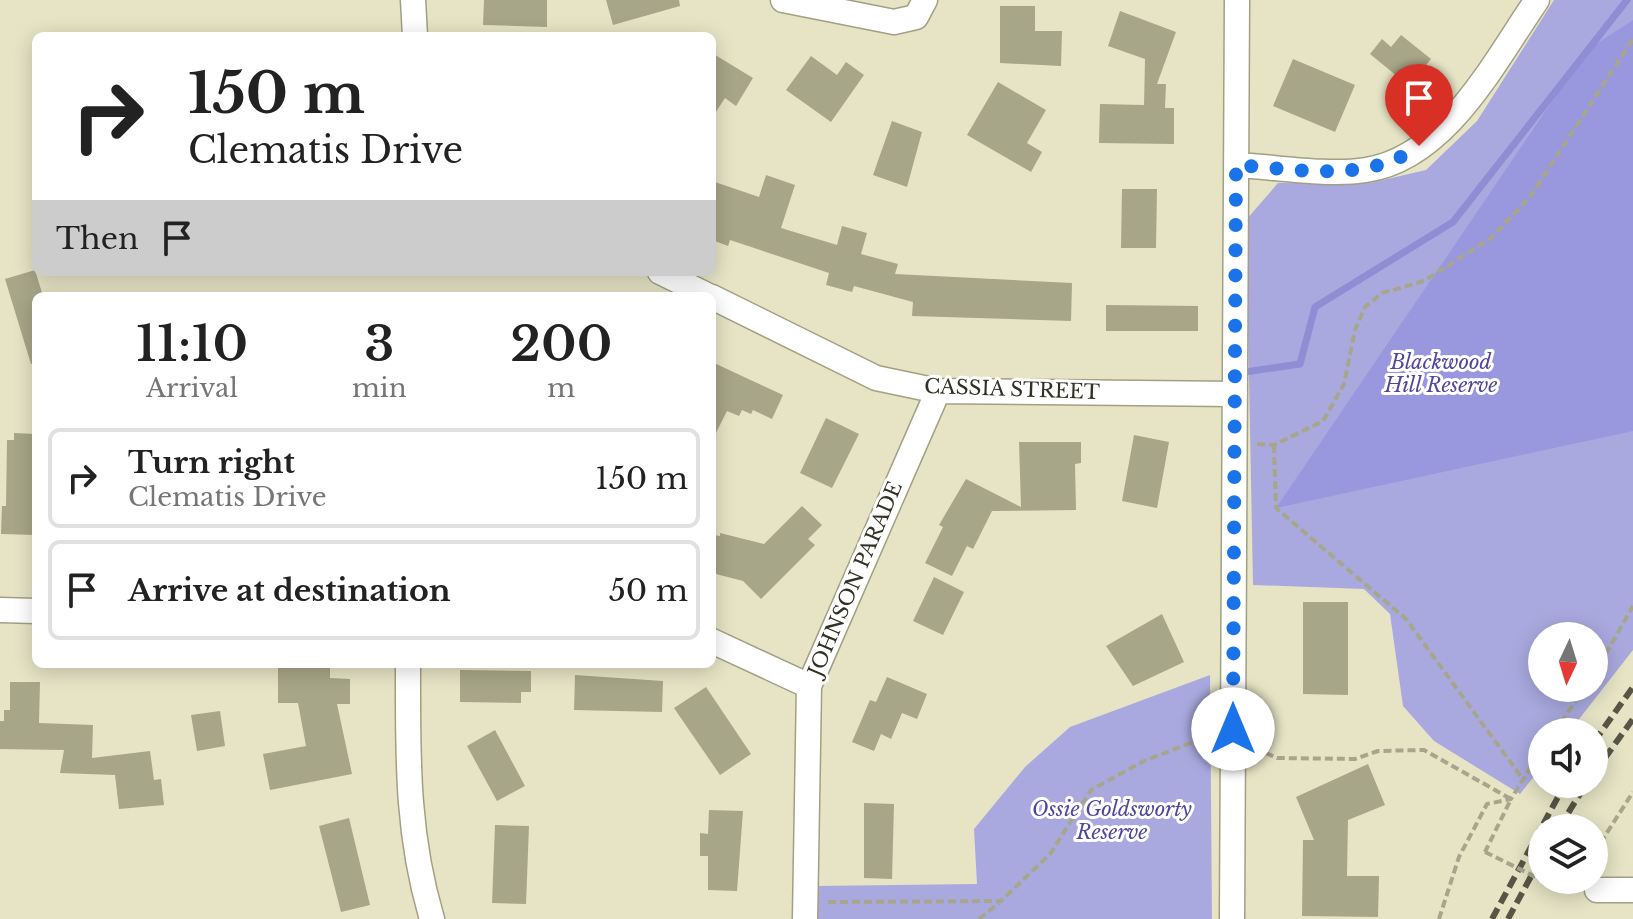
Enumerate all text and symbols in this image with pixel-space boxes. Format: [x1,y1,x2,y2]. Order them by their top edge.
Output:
text: 150 m [188,59,365,128]
icon: right [56,64,160,168]
pin [1385,64,1453,146]
icon: arrive [1397,76,1441,120]
text: Clematis Drive [188,128,463,173]
icon: arrive [155,216,199,260]
text: Then [56,220,139,257]
text: 11:10 [136,314,248,374]
text: 3 [364,314,394,374]
text: 200 [510,314,612,374]
park label: Blackwood Hill Reserve [1384,350,1497,397]
text: Arrival [146,372,238,404]
text: min [352,372,407,404]
text: m [547,372,575,404]
street label: CASSIA STREET [924,374,1100,404]
text: Turn right [128,444,295,481]
icon: right [60,456,104,500]
text: 150 m [595,460,688,497]
street label: JOHNSON PARADE [802,478,907,683]
text: Clematis Drive [128,481,327,513]
icon: arrive [60,568,104,612]
text: Arrive at destination [128,572,451,609]
text: 50 m [609,572,688,609]
north arrow [1528,622,1608,702]
map controls [1528,622,1608,894]
position arrow [1191,687,1275,771]
button: sound [1528,718,1608,798]
park label: Ossie Goldsworty Reserve [1032,797,1193,844]
button: layers [1528,814,1608,894]

